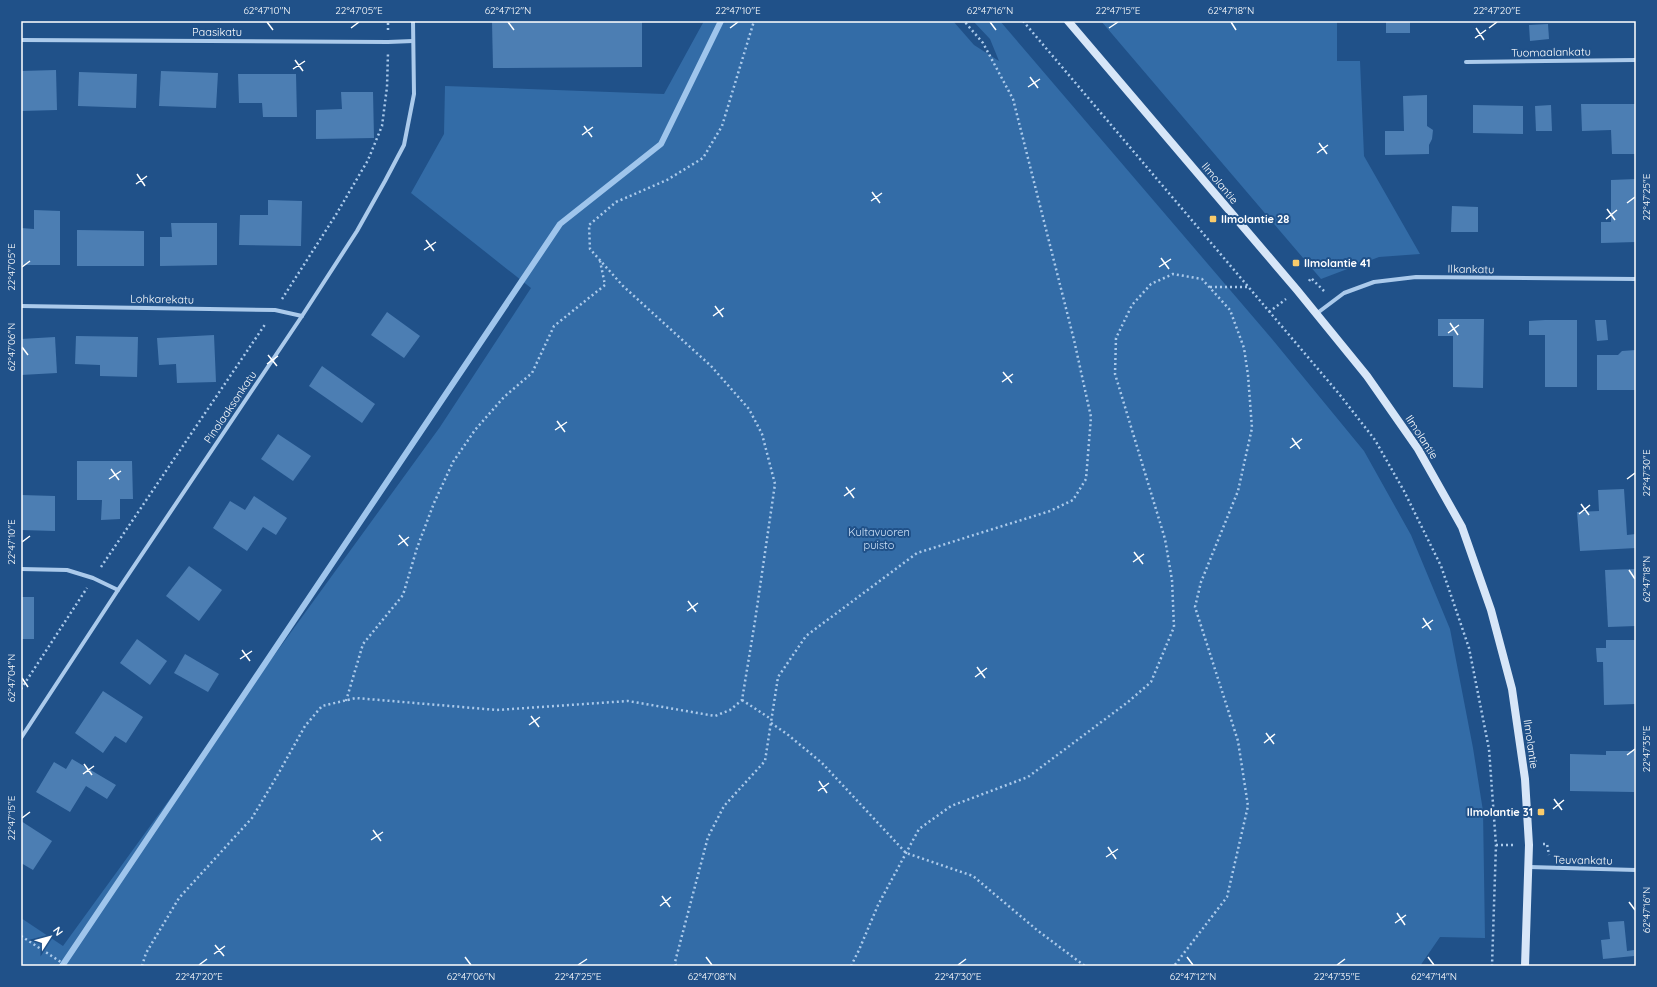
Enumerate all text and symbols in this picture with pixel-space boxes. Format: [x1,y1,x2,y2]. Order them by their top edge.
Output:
text: 62°47'10"N [243,4,291,17]
text: 22°47'05"E [335,4,383,17]
text: 62°47'12"N [485,4,531,17]
text: 22°47'10"E [715,4,761,17]
text: 62°47'16"N [967,4,1013,17]
text: 22°47'15"E [1095,4,1141,17]
text: 62°47'18"N [1208,4,1254,17]
text: 22°47'20"E [1473,4,1521,17]
street label: Paasikatu [192,25,242,39]
street label: Tuomaalankatu [1511,44,1591,60]
street label: Ilmolantie [1199,159,1241,207]
text: 22°47'25"E [1640,173,1653,220]
place label: Ilmolantie 28 [1221,212,1289,226]
marker: Ilmolantie 28 [1208,214,1218,224]
text: 22°47'05"E [5,243,18,291]
place label: Ilmolantie 41 [1304,256,1371,270]
marker: Ilmolantie 41 [1291,258,1301,268]
street label: Ilkankatu [1448,262,1494,276]
street label: Lohkarekatu [130,291,194,307]
text: 62°47'06"N [5,323,18,371]
street label: Pinolaaksonkatu [201,368,259,446]
street label: Ilmolantie [1403,412,1441,462]
text: 22°47'30"E [1640,449,1653,497]
text: 22°47'10"E [5,519,18,565]
park label: Kultavuoren puisto [848,525,910,552]
text: 62°47'18"N [1640,556,1653,602]
text: 62°47'04"N [5,654,18,702]
street label: Ilmolantie [1521,718,1541,770]
text: 22°47'35"E [1640,725,1653,772]
text: 22°47'15"E [5,795,18,841]
place label: Ilmolantie 31 [1467,805,1533,819]
marker: Ilmolantie 31 [1536,807,1546,817]
street label: Teuvankatu [1553,852,1613,868]
text: 62°47'16"N [1640,887,1653,933]
north arrow [30,917,70,957]
text: N [50,924,66,939]
text: 22°47'20"E [175,970,223,983]
text: 62°47'06"N [447,970,495,983]
text: 22°47'25"E [555,970,602,983]
text: 62°47'08"N [688,970,736,983]
text: 22°47'30"E [934,970,982,983]
text: 62°47'12"N [1170,970,1216,983]
text: 22°47'35"E [1314,970,1361,983]
text: 62°47'14"N [1411,970,1457,983]

